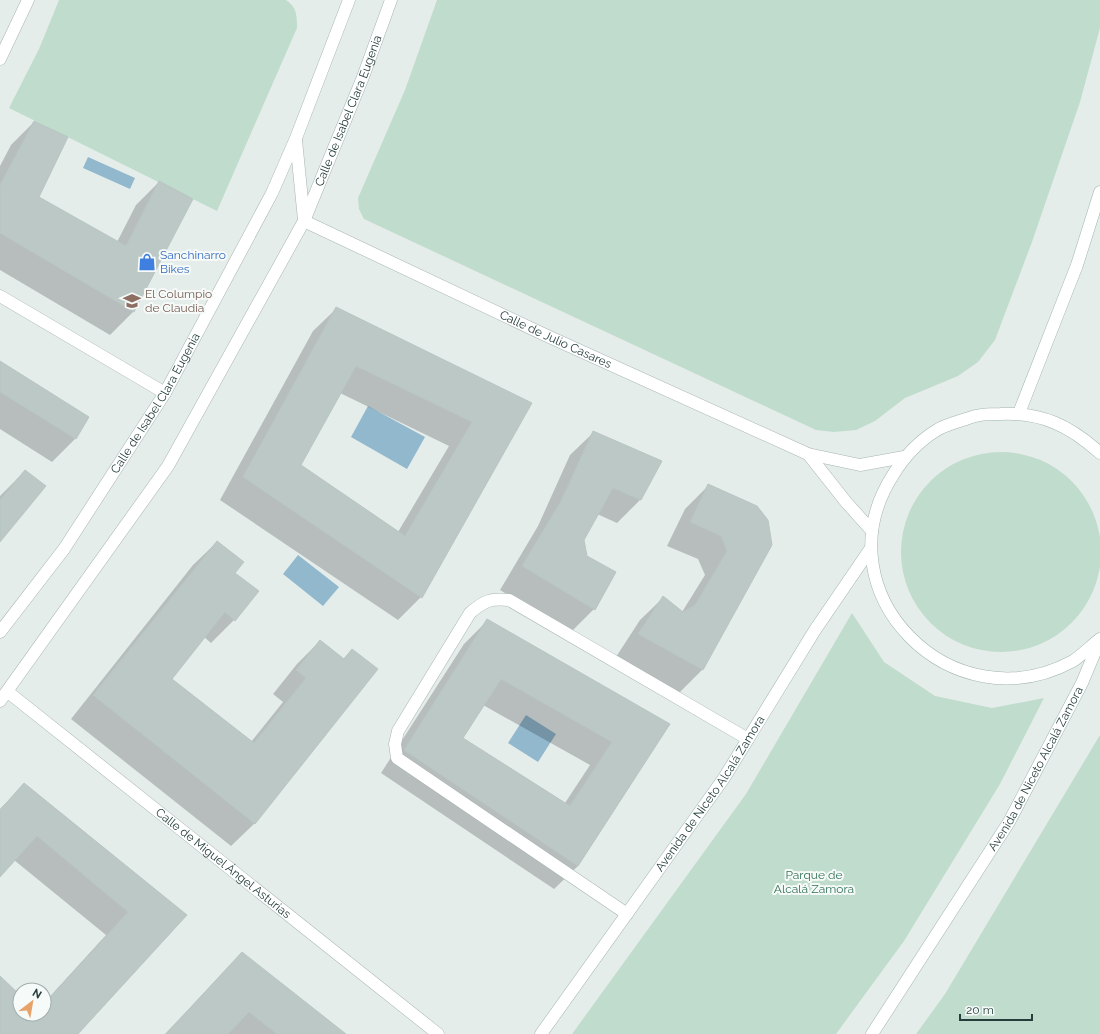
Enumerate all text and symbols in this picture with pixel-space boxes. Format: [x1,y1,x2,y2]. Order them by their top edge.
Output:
street label: Calle de Isabel Clara Eugenia [312,33,385,188]
place label: Sanchinarro Bikes [160,248,226,276]
shop icon: Sanchinarro Bikes [137,252,157,272]
place label: El Columpio de Claudia [145,287,212,315]
school or university icon: El Columpio de Claudia [122,291,142,311]
street label: Calle de Julio Casares [497,308,614,371]
street label: Calle de Isabel Clara Eugenia [108,331,203,476]
street label: Avenida de Niceto Alcalá Zamora [985,684,1086,853]
street label: Avenida de Niceto Alcalá Zamora [653,713,768,874]
street label: Calle de Miguel Ángel Asturias [153,805,294,921]
park label: Parque de Alcalá Zamora [774,868,854,896]
north arrow [12,982,52,1022]
text: N [30,986,44,1002]
scale bar [960,996,1032,1022]
text: 20 m [966,1003,994,1017]

